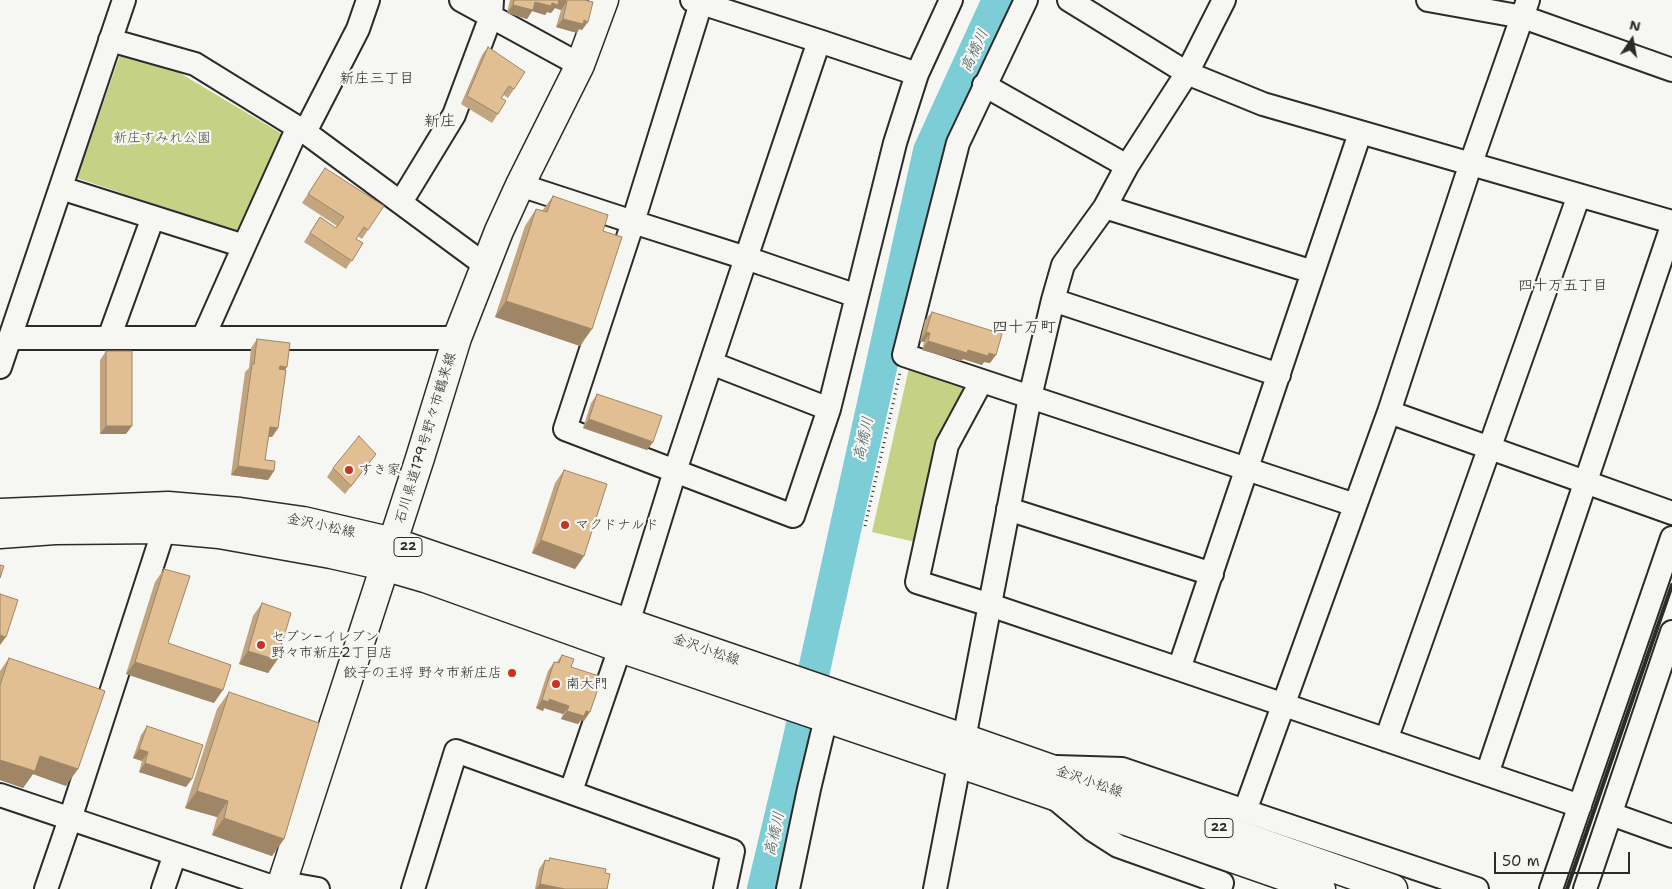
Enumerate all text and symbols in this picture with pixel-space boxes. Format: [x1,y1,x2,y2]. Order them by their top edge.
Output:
north arrow [1607,15,1657,65]
text: N [1628,15,1642,35]
water label: 高橋川 [957,27,993,75]
district label: 新庄三丁目 [340,70,414,88]
district label: 新庄 [424,112,456,132]
park label: 新庄すみれ公園 [113,130,211,146]
district label: 四十万五丁目 [1518,277,1608,295]
district label: 四十万町 [992,318,1056,338]
street label: 石川県道179号野々市鶴来線 [392,350,460,526]
water label: 高橋川 [850,415,878,463]
place label: すき家 [359,462,401,478]
marker: すき家 [343,464,355,476]
street label: 金沢小松線 [285,511,357,541]
place label: マクドナルド [575,517,659,533]
marker: マクドナルド [559,519,571,531]
road number: 22 [394,538,422,556]
place label: セブン−イレブン 野々市新庄2丁目店 [271,629,393,662]
street label: 金沢小松線 [670,631,742,669]
marker: セブン−イレブン 野々市新庄2丁目店 [255,639,267,651]
place label: 餃子の王将 野々市新庄店 [343,665,502,681]
marker: 餃子の王将 野々市新庄店 [506,667,518,679]
place label: 南大門 [566,676,608,692]
marker: 南大門 [550,678,562,690]
street label: 金沢小松線 [1053,763,1125,801]
water label: 高橋川 [761,810,789,858]
road number: 22 [1205,818,1233,838]
scale bar [1497,842,1633,874]
text: 50 m [1502,851,1540,871]

